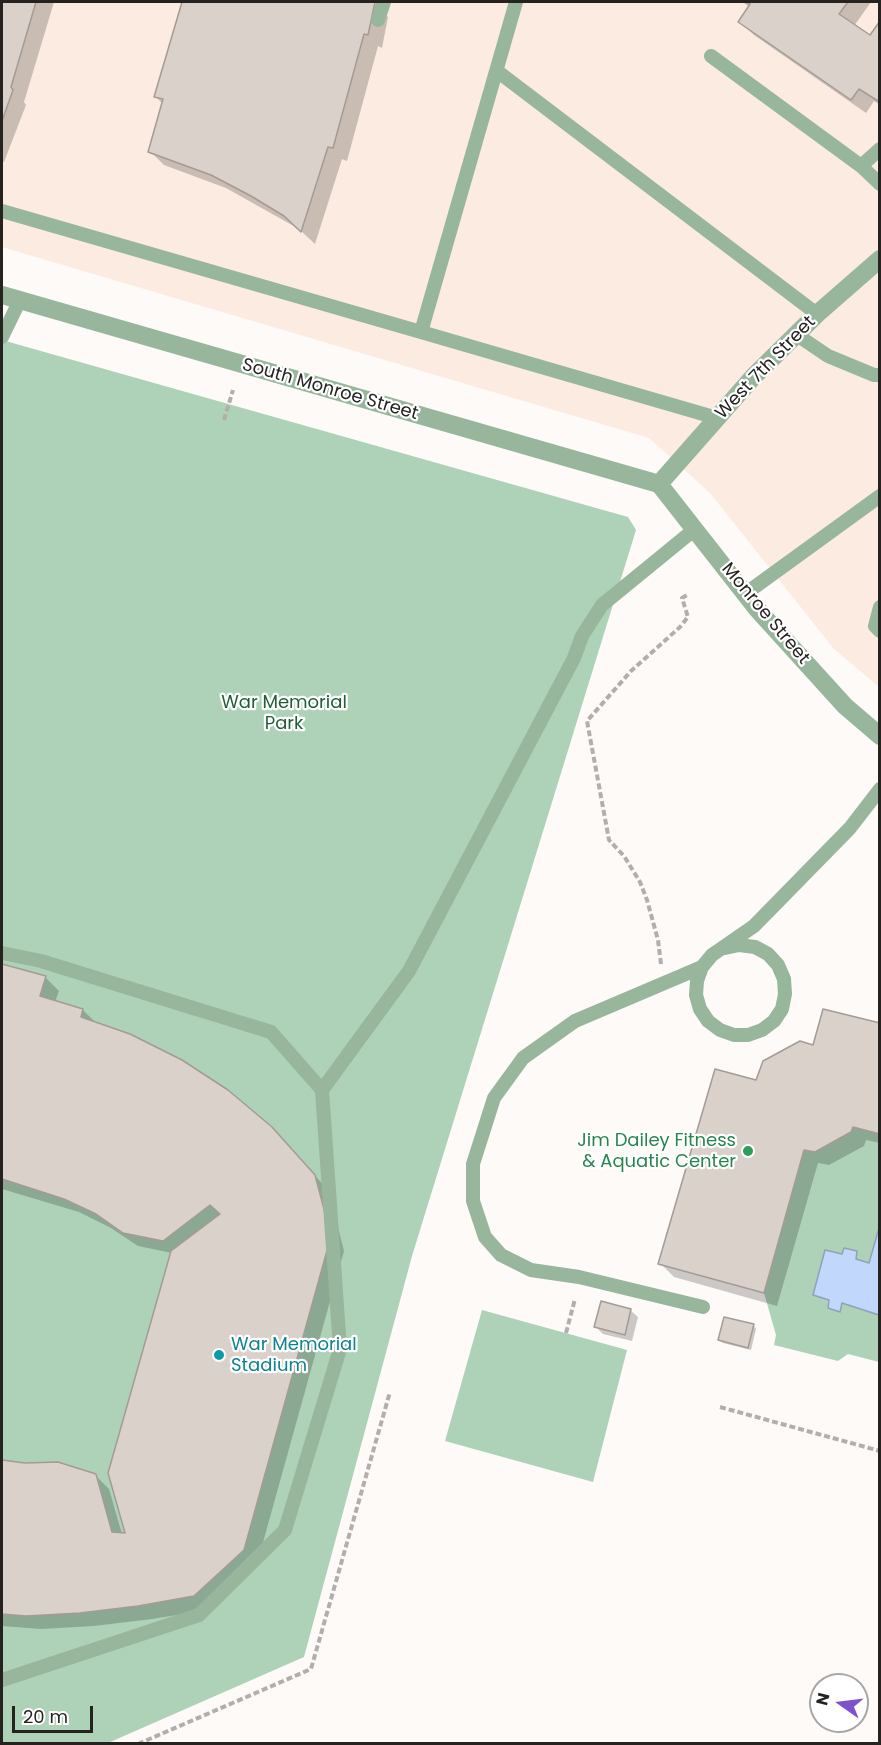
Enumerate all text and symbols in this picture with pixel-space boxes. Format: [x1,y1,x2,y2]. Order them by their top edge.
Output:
street label: West 7th Street [711,312,821,424]
street label: South Monroe Street [240,355,420,425]
street label: Monroe Street [716,559,814,669]
park label: War Memorial Park [221,692,347,734]
place label: Jim Dailey Fitness & Aquatic Center [577,1130,736,1172]
marker: Jim Dailey Fitness & Aquatic Center [741,1144,755,1158]
place label: War Memorial Stadium [231,1334,357,1376]
marker: War Memorial Stadium [212,1348,226,1362]
north arrow [809,1673,869,1733]
text: N [810,1690,836,1708]
scale bar [15,1694,96,1732]
text: 20 m [23,1704,68,1729]

